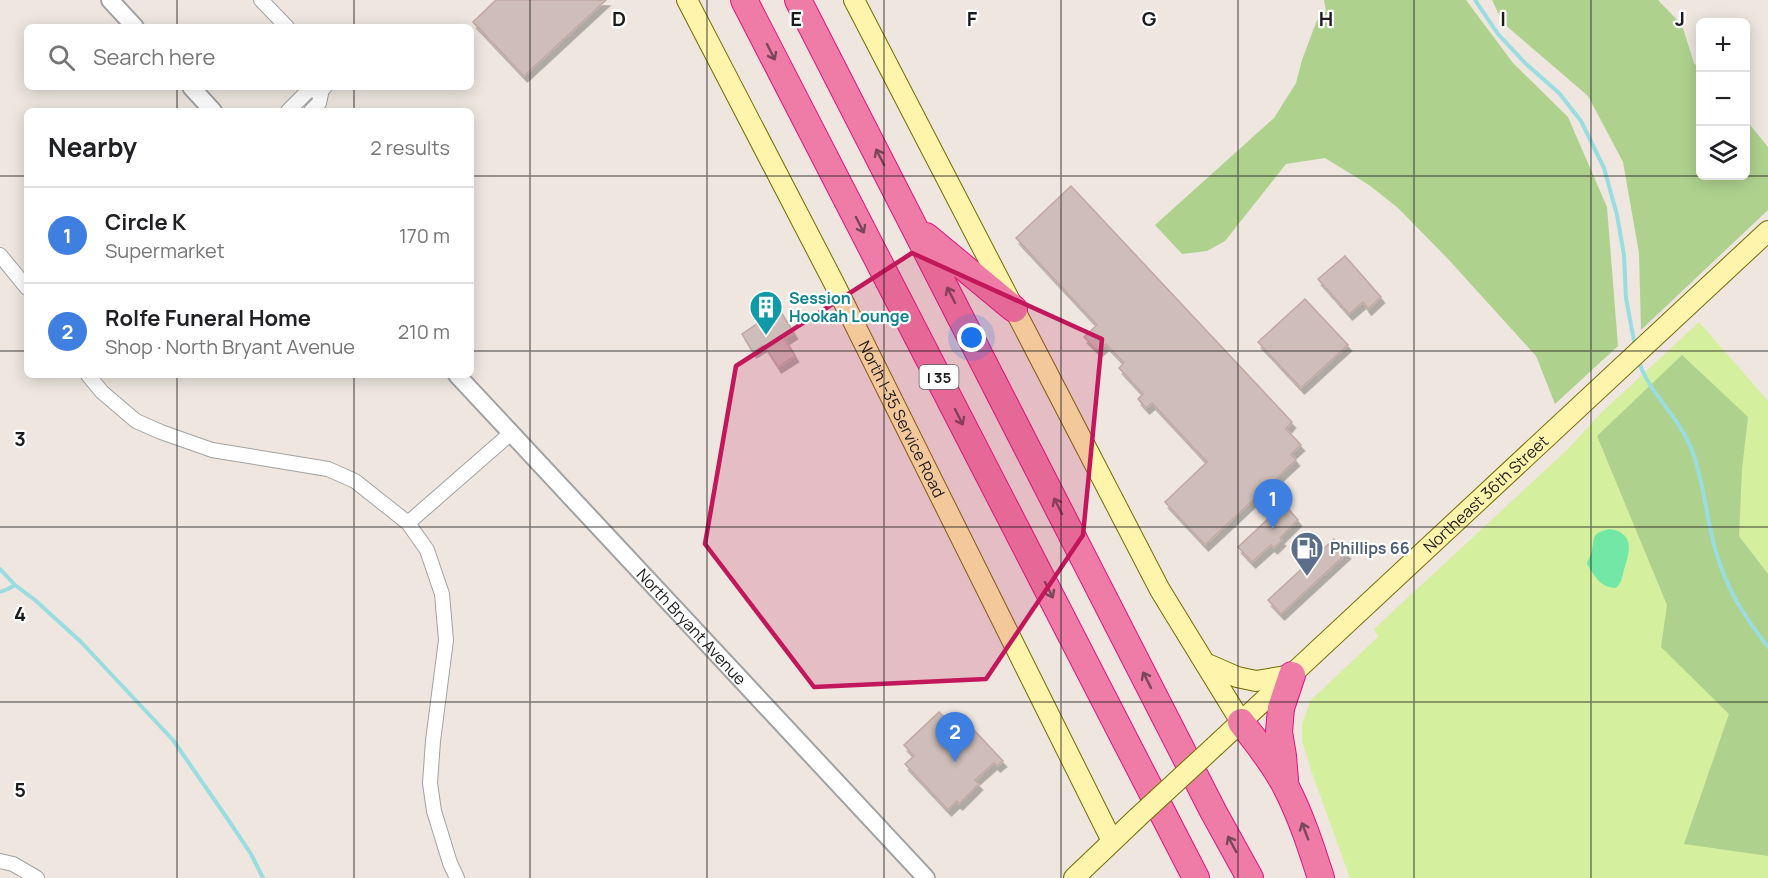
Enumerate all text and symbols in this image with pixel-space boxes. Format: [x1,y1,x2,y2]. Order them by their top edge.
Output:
text: D [612,5,626,32]
text: E [790,5,802,32]
text: F [967,5,978,32]
text: G [1142,5,1157,32]
text: H [1319,5,1333,32]
text: I [1500,5,1506,32]
text: J [1675,5,1685,32]
map controls [1696,18,1750,180]
button: + [1696,18,1750,72]
search box [24,24,474,90]
icon: search [45,41,78,74]
text: Search here [93,42,215,72]
one-way arrow [765,43,777,61]
button: − [1696,72,1750,126]
button: layers [1696,126,1750,180]
text: Nearby [48,129,137,165]
text: 2 results [370,134,450,161]
one-way arrow [874,149,885,167]
text: Circle K [105,207,186,237]
one-way arrow [855,216,866,234]
text: 1 [63,222,72,249]
text: 170 m [399,222,450,249]
text: Supermarket [105,237,225,264]
one-way arrow [944,286,956,304]
place label: Session Hookah Lounge [789,287,910,327]
building icon: Session Hookah Lounge [748,289,784,336]
text: Rolfe Funeral Home [105,303,311,333]
text: 2 [62,318,73,345]
text: 210 m [398,318,450,345]
your location [957,323,986,352]
text: Shop · North Bryant Avenue [105,333,355,360]
street label: North I-35 Service Road [854,337,950,501]
road number: I 35 [920,365,958,389]
one-way arrow [954,408,966,426]
text: 3 [14,425,26,452]
street label: Northeast 36th Street [1419,430,1553,558]
pin: 1 [1254,480,1292,529]
one-way arrow [1052,498,1063,516]
fuel station icon: Phillips 66 [1289,530,1325,577]
place label: Phillips 66 [1330,537,1410,559]
street label: North Bryant Avenue [632,564,751,690]
one-way arrow [1044,581,1055,599]
text: 4 [14,600,26,627]
one-way arrow [1140,671,1152,689]
pin: 2 [936,712,974,762]
text: 5 [14,776,26,803]
one-way arrow [1299,823,1310,841]
one-way arrow [1226,836,1237,854]

